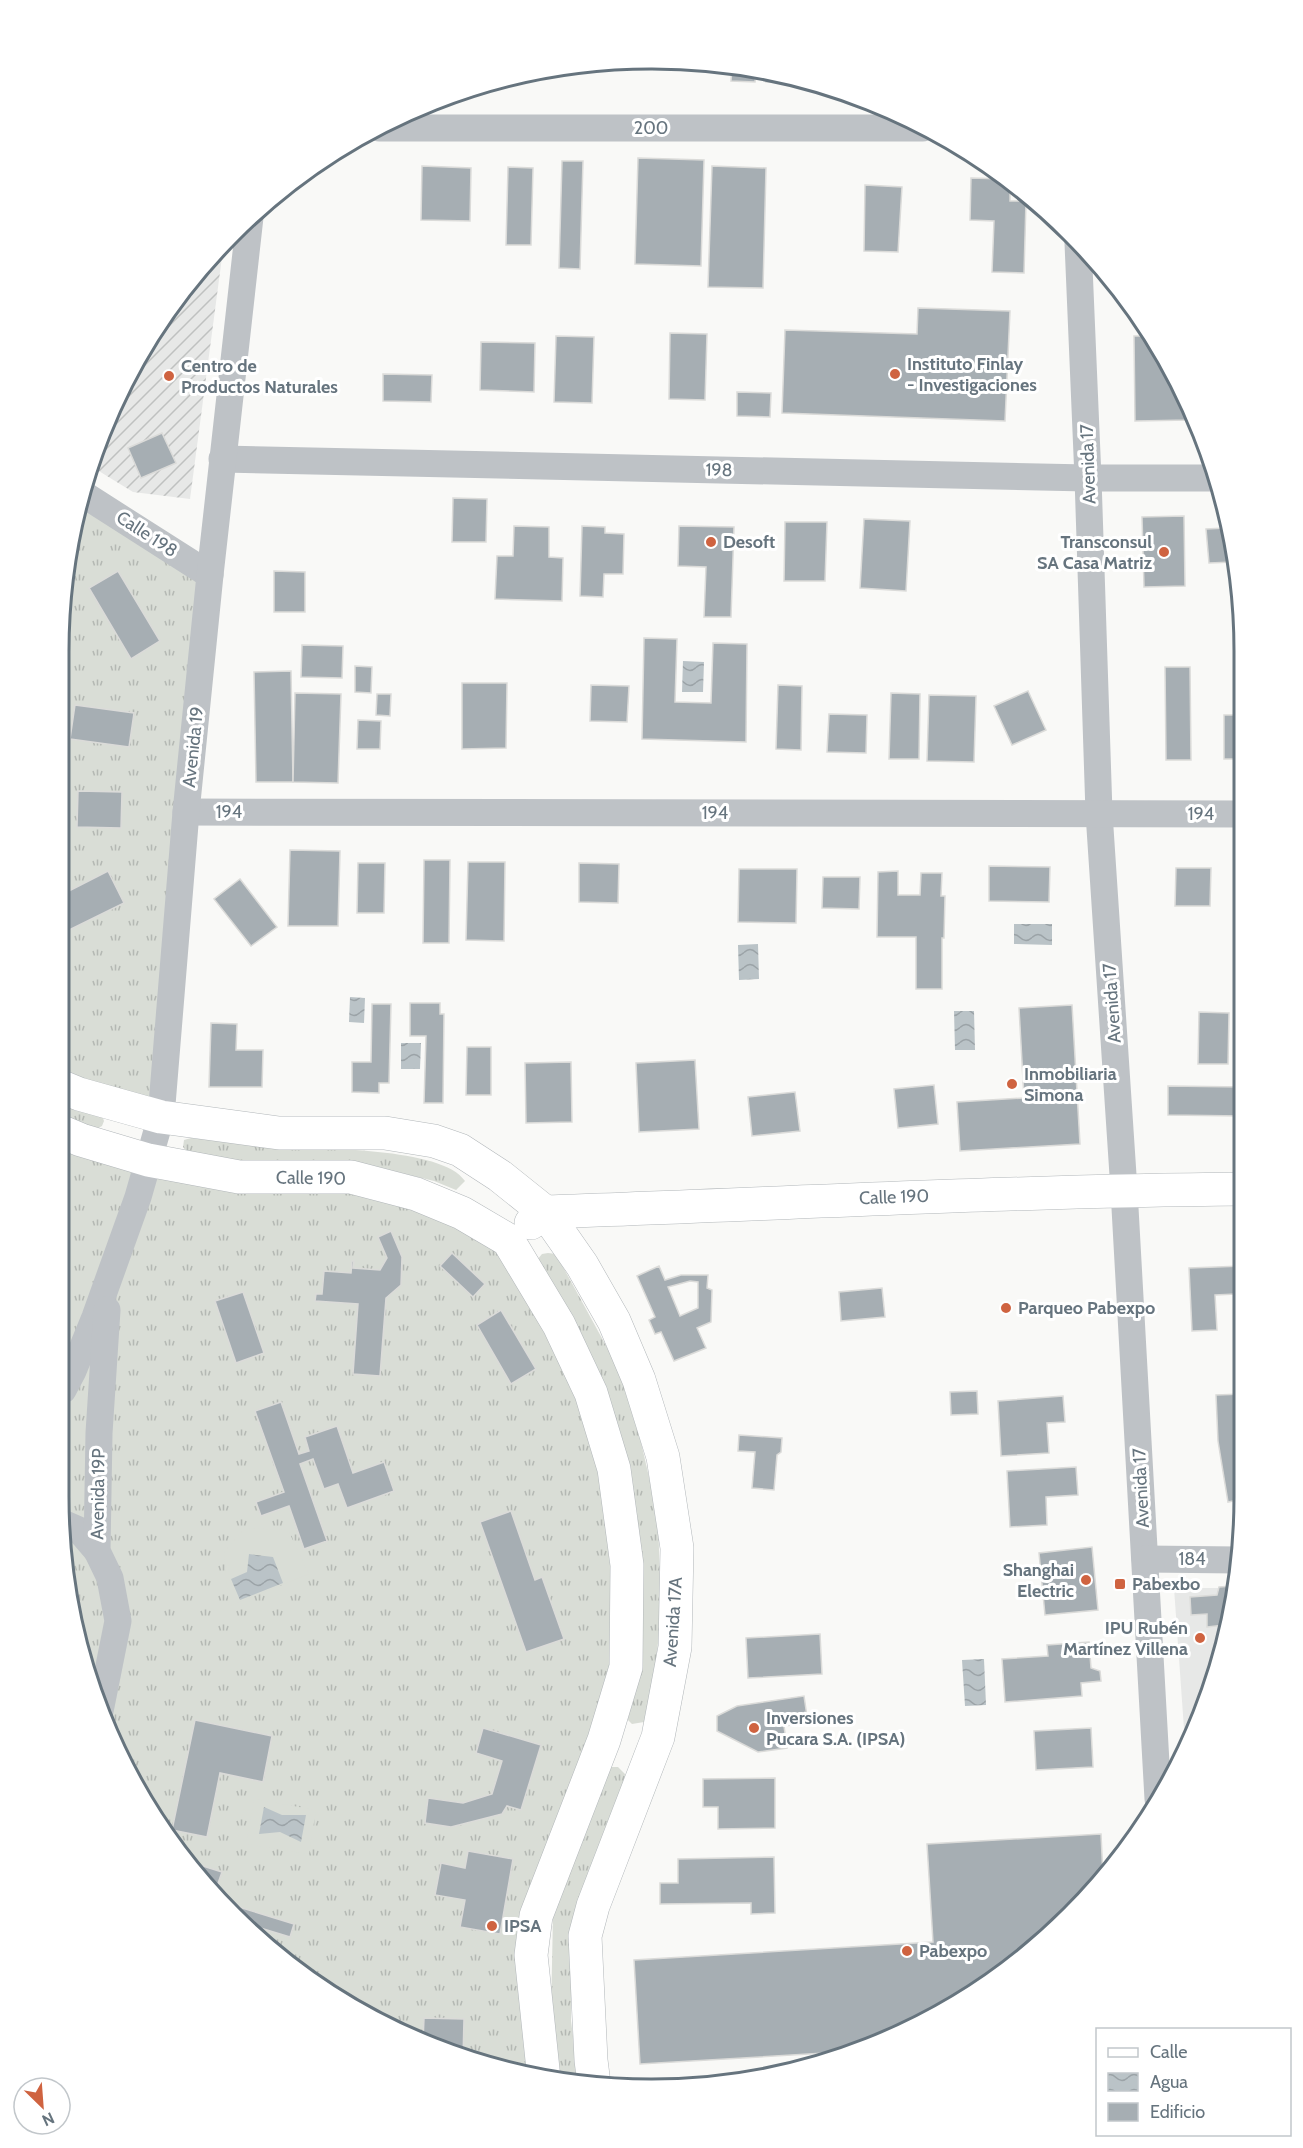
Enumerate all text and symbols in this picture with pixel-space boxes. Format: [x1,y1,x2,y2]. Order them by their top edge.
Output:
street label: 200 [634,117,668,139]
place label: Instituto Finlay - Investigaciones [907,353,1037,396]
place label: Centro de Productos Naturales [181,355,338,398]
marker: Instituto Finlay - Investigaciones [888,367,902,381]
marker: Centro de Productos Naturales [162,369,176,383]
street label: Avenida 17 [1076,424,1100,504]
street label: 198 [705,459,733,481]
street label: Calle 198 [112,506,182,562]
place label: Desoft [723,531,775,553]
place label: Transconsul SA Casa Matriz [1037,531,1152,574]
marker: Desoft [704,535,718,549]
marker: Transconsul SA Casa Matriz [1157,545,1171,559]
street label: Avenida 19 [178,706,208,788]
street label: 194 [216,801,242,823]
street label: 194 [702,802,728,824]
street label: 194 [1188,803,1214,825]
street label: Avenida 17 [1098,962,1126,1044]
place label: Inmobiliaria Simona [1024,1063,1117,1106]
marker: Inmobiliaria Simona [1005,1077,1019,1091]
street label: Calle 190 [276,1166,346,1190]
street label: Calle 190 [859,1185,929,1209]
place label: Parqueo Pabexpo [1018,1297,1155,1319]
marker: Parqueo Pabexpo [999,1301,1013,1315]
street label: Avenida 19P [86,1448,110,1540]
street label: Avenida 17 [1128,1448,1154,1528]
street label: 184 [1178,1548,1206,1570]
place label: Shanghai Electric [1003,1559,1074,1602]
marker: Shanghai Electric [1079,1573,1093,1587]
place label: Pabexbo [1132,1573,1200,1595]
street label: Avenida 17A [659,1576,687,1668]
marker: Pabexbo [1113,1577,1127,1591]
place label: IPU Rubén Martínez Villena [1063,1617,1188,1660]
marker: IPU Rubén Martínez Villena [1193,1631,1207,1645]
place label: Inversiones Pucara S.A. (IPSA) [766,1707,905,1750]
marker: Inversiones Pucara S.A. (IPSA) [747,1721,761,1735]
place label: IPSA [504,1915,542,1937]
marker: IPSA [485,1919,499,1933]
place label: Pabexpo [919,1940,987,1962]
marker: Pabexpo [900,1944,914,1958]
legend [1096,2028,1291,2136]
text: Calle [1150,2041,1187,2063]
text: Agua [1150,2071,1188,2093]
north arrow [12,2076,72,2136]
text: Edificio [1150,2101,1205,2123]
text: N [39,2108,57,2130]

